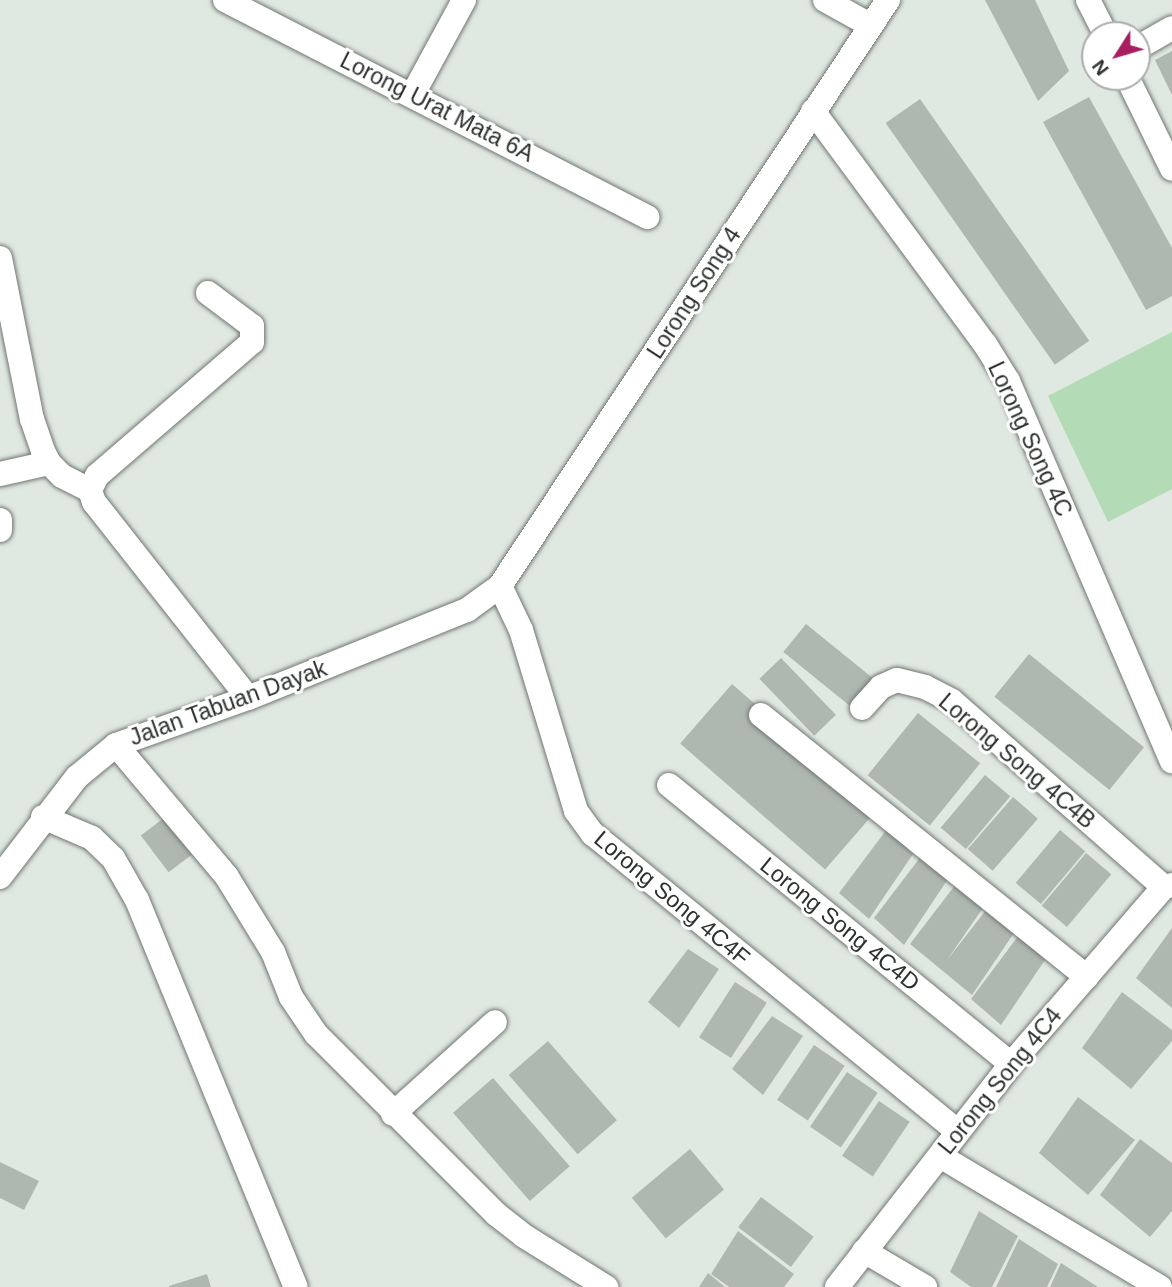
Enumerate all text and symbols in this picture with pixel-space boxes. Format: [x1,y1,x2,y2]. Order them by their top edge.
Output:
north arrow [1081,21,1151,91]
street label: Lorong Urat Mata 6A [336,46,538,168]
text: N [1088,56,1113,80]
street label: Lorong Song 4 [641,222,747,364]
street label: Lorong Song 4C [982,357,1078,521]
street label: Jalan Tabuan Dayak [125,654,331,752]
street label: Lorong Song 4C4B [933,688,1101,834]
street label: Lorong Song 4C4F [589,825,755,971]
street label: Lorong Song 4C4D [755,851,925,997]
street label: Lorong Song 4C4 [933,1002,1067,1160]

